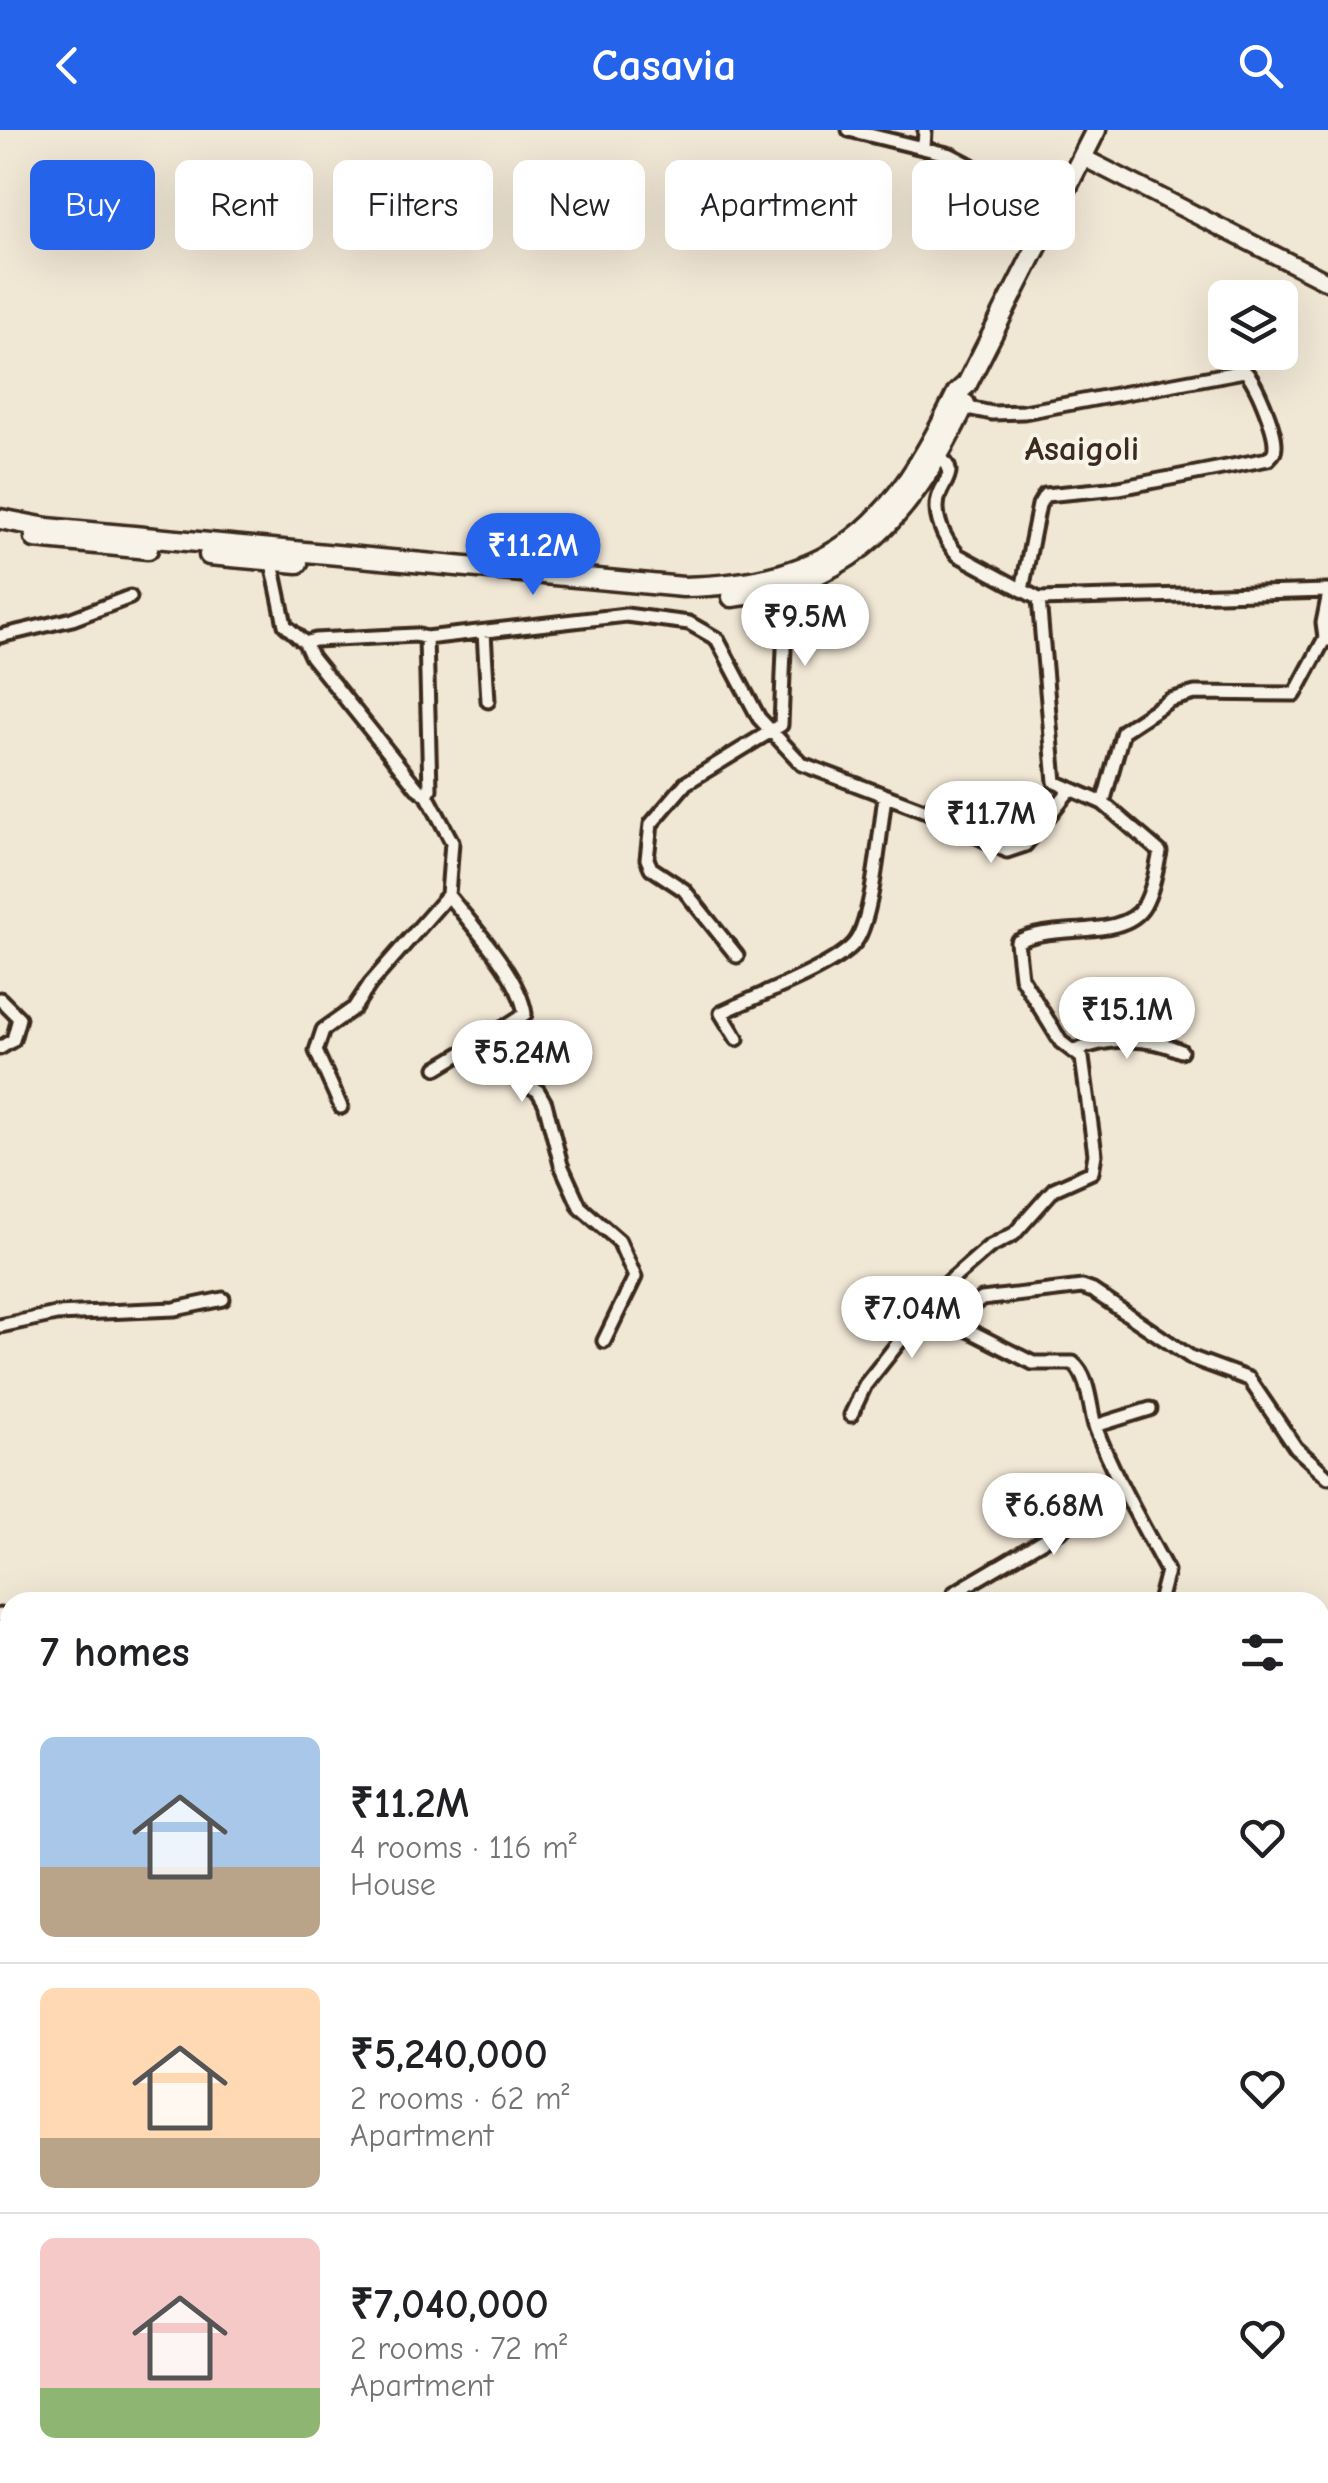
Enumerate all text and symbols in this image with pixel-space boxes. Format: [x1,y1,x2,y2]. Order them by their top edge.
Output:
icon: back [40,38,95,93]
icon: search [1233,38,1288,93]
text: Casavia [592,39,736,91]
chip: Buy [30,160,155,250]
chip: Rent [175,160,313,250]
chip: Filters [333,160,493,250]
chip: New [513,160,645,250]
chip: Apartment [665,160,892,250]
chip: House [912,160,1075,250]
map controls [1208,280,1298,370]
button: layers [1208,280,1298,370]
district label: Asaigoli [1025,428,1139,469]
pin: ₹11.2M [452,513,614,598]
text: ₹11.2M [488,527,578,564]
pin: ₹9.5M [735,584,875,669]
text: ₹9.5M [763,598,847,635]
pin: ₹11.7M [910,781,1072,866]
text: ₹11.7M [946,795,1036,832]
pin: ₹15.1M [1046,977,1208,1062]
text: ₹15.1M [1081,991,1173,1028]
pin: ₹5.24M [441,1020,603,1105]
text: ₹5.24M [474,1034,570,1071]
pin: ₹7.04M [831,1276,993,1361]
text: ₹7.04M [863,1290,961,1327]
pin: ₹6.68M [973,1473,1135,1558]
text: ₹6.68M [1004,1487,1104,1524]
icon: filters [1235,1625,1290,1680]
text: 7 homes [40,1628,190,1677]
icon: home [120,1777,240,1897]
text: ₹11.2M [350,1779,469,1828]
icon: heart [1235,1810,1290,1865]
text: 4 rooms · 116 m² [350,1829,577,1866]
text: House [350,1866,436,1903]
icon: home [120,2028,240,2148]
text: ₹5,240,000 [350,2030,548,2079]
icon: heart [1235,2061,1290,2116]
text: 2 rooms · 62 m² [350,2080,569,2117]
text: Apartment [350,2117,493,2154]
icon: home [120,2278,240,2398]
text: ₹7,040,000 [350,2280,549,2329]
icon: heart [1235,2311,1290,2366]
text: 2 rooms · 72 m² [350,2330,567,2367]
text: Apartment [350,2367,493,2404]

